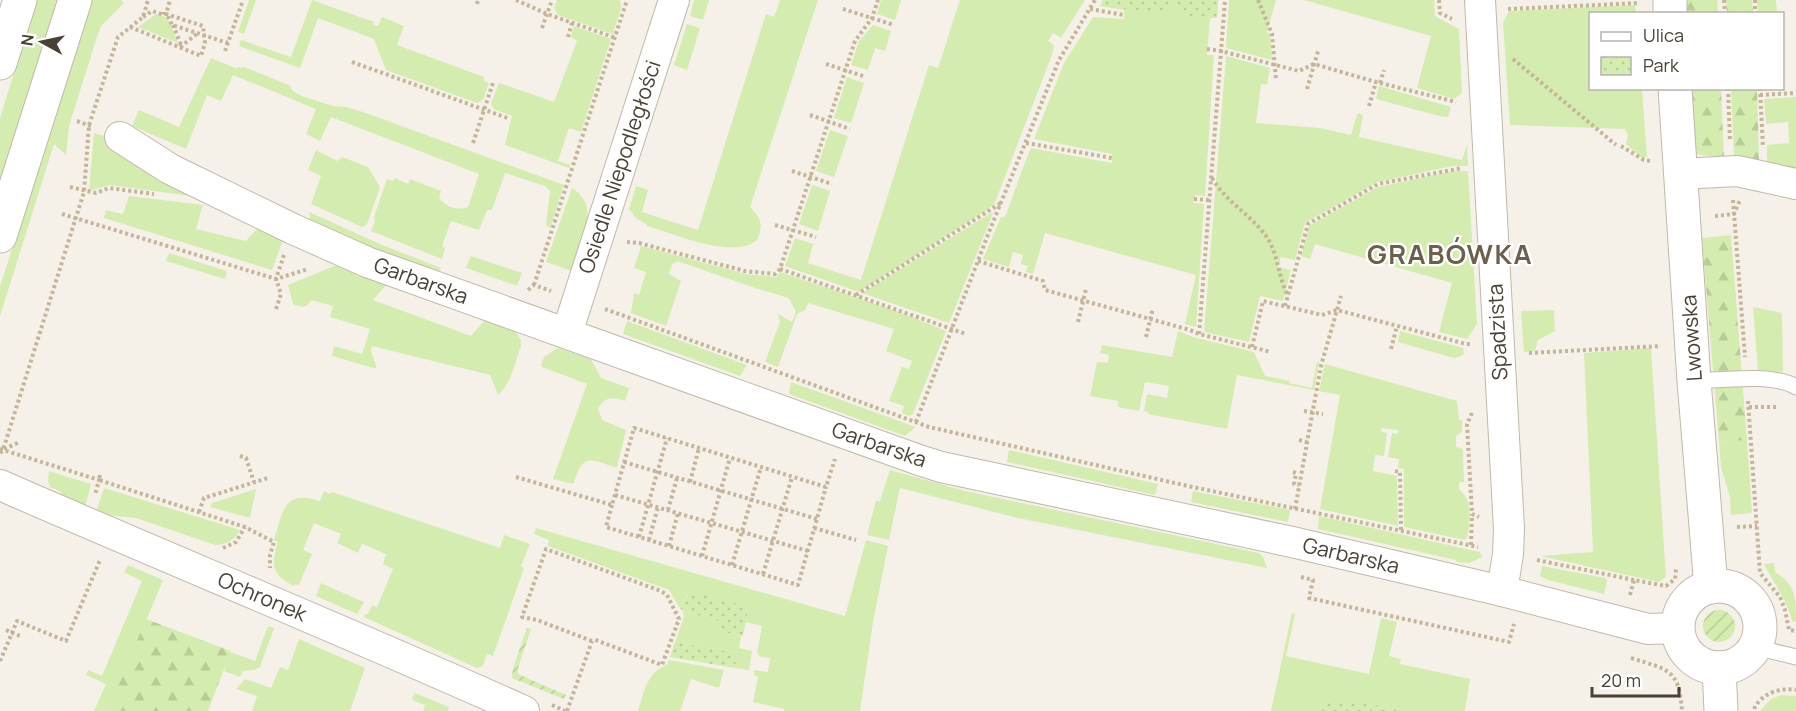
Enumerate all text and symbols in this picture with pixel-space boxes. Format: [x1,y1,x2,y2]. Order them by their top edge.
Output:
north arrow [12,12,72,72]
legend [1589,12,1784,90]
text: Ulica [1643,23,1684,47]
text: N [15,33,39,47]
text: Park [1643,53,1680,77]
street label: Osiedle Niepodległości [571,57,667,277]
district label: GRABÓWKA [1367,235,1533,272]
street label: Garbarska [370,250,472,310]
street label: Spadzista [1480,283,1514,381]
street label: Lwowska [1674,294,1708,382]
street label: Garbarska [828,415,930,473]
street label: Garbarska [1300,530,1402,580]
street label: Ochronek [214,565,312,628]
scale bar [1592,660,1679,698]
text: 20 m [1601,668,1641,692]

